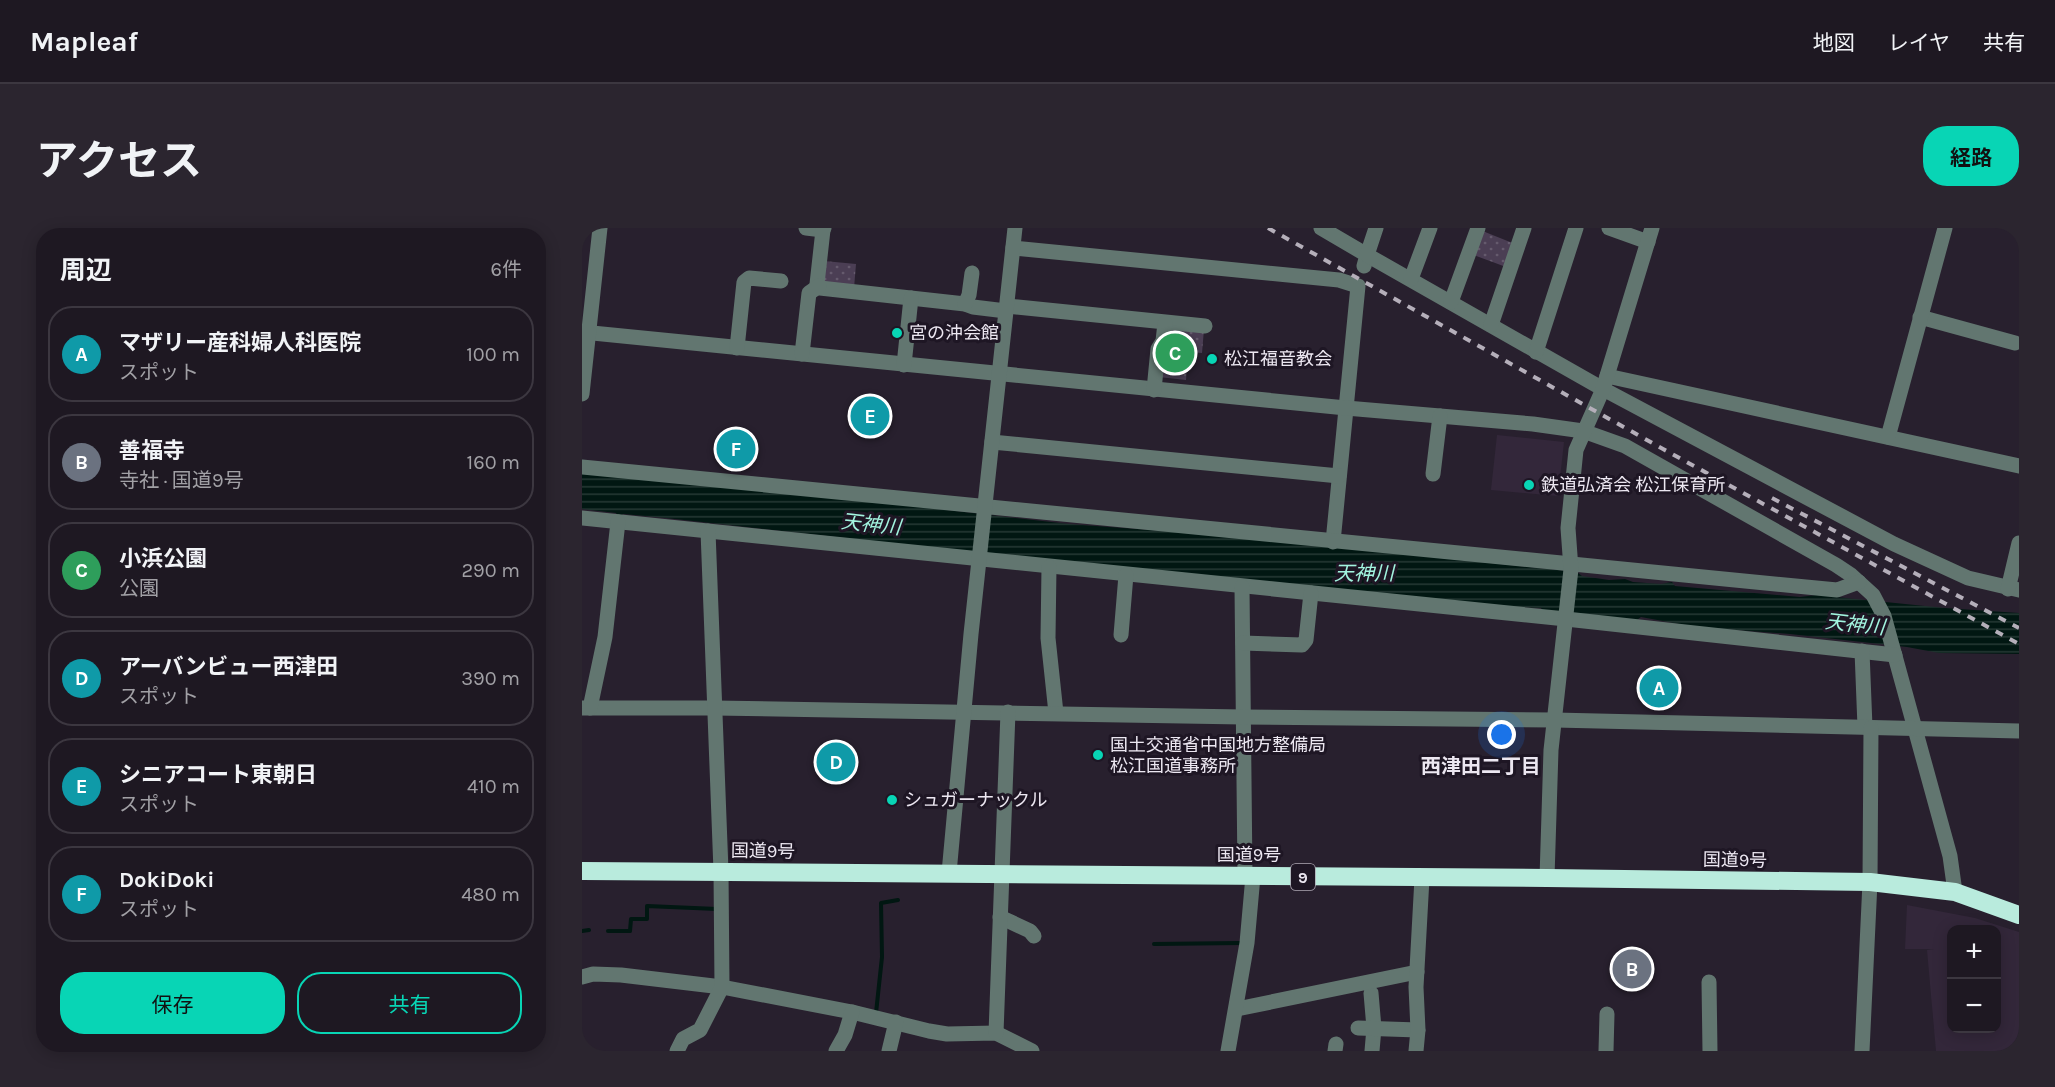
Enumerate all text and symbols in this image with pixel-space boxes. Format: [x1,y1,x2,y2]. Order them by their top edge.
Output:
text: Mapleaf [30,25,138,58]
text: 地図 [1813,31,1855,55]
text: レイヤ [1888,31,1950,55]
text: 共有 [1983,31,2025,55]
button: 経路 [1923,126,2019,186]
text: アクセス [36,136,202,186]
text: 周辺 [60,255,112,286]
text: 6件 [491,258,522,281]
place label: 宮の沖会館 [909,322,999,344]
marker: 宮の沖会館 [890,326,904,340]
text: マザリー産科婦人科医院 [119,330,361,356]
pin: C [1156,330,1194,376]
text: A [75,343,88,366]
text: 100 m [466,343,520,366]
place label: 松江福音教会 [1224,348,1332,370]
marker: 松江福音教会 [1205,352,1219,366]
text: スポット [119,361,199,384]
pin: E [850,394,890,438]
pin: F [716,426,756,472]
text: 善福寺 [119,438,185,464]
text: B [75,451,88,474]
text: 160 m [467,451,520,474]
text: 寺社 · 国道9号 [119,469,244,492]
place label: 鉄道弘済会 松江保育所 [1541,474,1725,496]
marker: 鉄道弘済会 松江保育所 [1522,478,1536,492]
water label: 天神川 [840,510,904,539]
text: 小浜公園 [119,546,207,572]
text: C [75,559,88,582]
text: 290 m [461,559,520,582]
water label: 天神川 [1334,562,1396,585]
text: 公園 [119,577,159,600]
water label: 天神川 [1824,610,1888,639]
text: アーバンビュー西津田 [119,654,339,680]
pin: A [1640,666,1678,710]
text: D [75,667,88,690]
text: 390 m [461,667,520,690]
text: スポット [119,685,199,708]
your location [1487,720,1516,749]
place label: 国土交通省中国地方整備局 松江国道事務所 [1110,734,1326,777]
pin: D [816,740,856,784]
marker: 国土交通省中国地方整備局 松江国道事務所 [1091,748,1105,762]
district label: 西津田二丁目 [1421,755,1541,778]
text: シニアコート東朝日 [119,762,317,788]
text: E [76,775,87,798]
text: 410 m [467,775,520,798]
place label: シュガーナックル [904,789,1047,811]
text: スポット [119,793,199,816]
marker: シュガーナックル [885,793,899,807]
street label: 国道9号 [731,839,795,863]
street label: 国道9号 [1217,844,1281,866]
street label: 国道9号 [1703,848,1767,872]
road number: 9 [1291,864,1315,890]
text: DokiDoki [119,867,215,893]
text: F [76,883,87,906]
text: 480 m [461,883,520,906]
text: スポット [119,898,199,921]
map controls [1947,925,2001,1033]
button: + [1947,925,2001,979]
pin: B [1612,946,1652,992]
button: 保存 [60,972,285,1034]
button: 共有 [297,972,522,1034]
button: − [1947,979,2001,1033]

